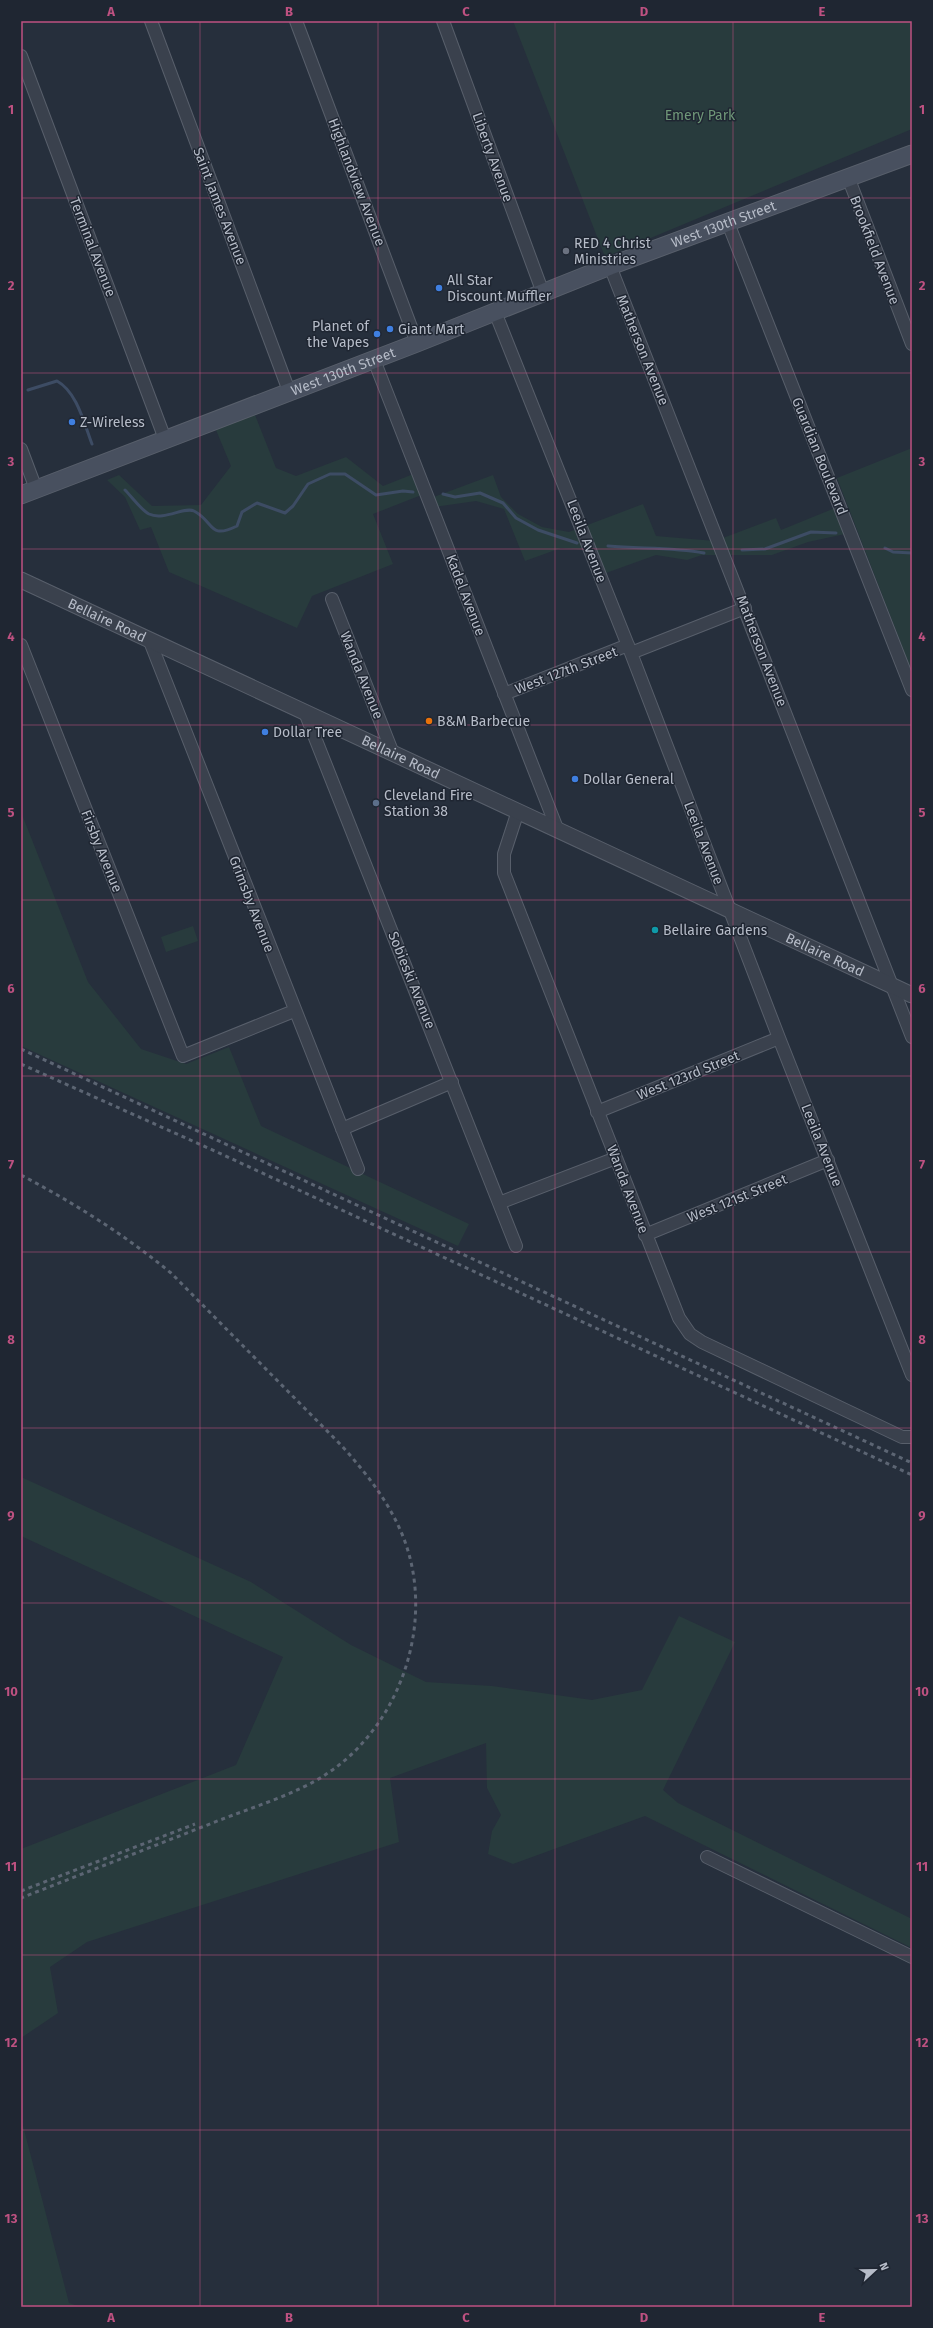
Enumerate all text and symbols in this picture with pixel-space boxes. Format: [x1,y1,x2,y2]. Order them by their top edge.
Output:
text: A [106,4,115,19]
text: B [285,4,293,19]
text: C [462,4,470,19]
text: D [640,4,649,19]
text: E [819,4,826,19]
text: 1 [8,102,14,117]
text: 1 [919,102,925,117]
park label: Emery Park [665,107,736,124]
street label: Liberty Avenue [468,110,517,204]
street label: Highlandview Avenue [324,116,389,249]
street label: Saint James Avenue [189,145,250,267]
street label: Brookfield Avenue [846,193,903,307]
street label: Terminal Avenue [66,195,119,299]
street label: West 130th Street [669,197,779,252]
place label: RED 4 Christ Ministries [574,235,652,268]
marker: RED 4 Christ Ministries [561,246,571,256]
place label: All Star Discount Muffler [447,272,552,305]
text: 2 [8,278,15,293]
text: 2 [919,278,926,293]
marker: All Star Discount Muffler [434,283,444,293]
street label: Matherson Avenue [613,292,672,408]
place label: Planet of the Vapes [307,318,370,351]
place label: Giant Mart [398,321,465,338]
marker: Giant Mart [385,324,395,334]
marker: Planet of the Vapes [372,329,382,339]
street label: West 130th Street [289,344,399,400]
street label: Guardian Boulevard [788,395,851,518]
place label: Z-Wireless [80,414,145,431]
marker: Z-Wireless [67,417,77,427]
text: 3 [7,454,15,469]
text: 3 [918,454,926,469]
street label: Leeila Avenue [563,497,610,585]
street label: Kadel Avenue [442,552,489,638]
street label: Matherson Avenue [733,593,791,709]
street label: Bellaire Road [65,595,149,646]
text: 4 [7,629,15,644]
street label: Wanda Avenue [336,629,387,722]
text: 4 [918,629,926,644]
street label: West 127th Street [513,643,621,698]
place label: B&M Barbecue [437,713,530,730]
marker: B&M Barbecue [424,716,434,726]
place label: Dollar Tree [273,724,342,741]
marker: Dollar Tree [260,727,270,737]
street label: Bellaire Road [359,732,443,783]
place label: Dollar General [583,771,674,788]
marker: Dollar General [570,774,580,784]
place label: Cleveland Fire Station 38 [384,787,473,820]
marker: Cleveland Fire Station 38 [371,798,381,808]
street label: Leeila Avenue [680,799,727,887]
text: 5 [8,805,15,820]
text: 5 [919,805,926,820]
street label: Firsby Avenue [77,807,126,895]
street label: Grimsby Avenue [225,853,278,955]
place label: Bellaire Gardens [663,922,768,939]
marker: Bellaire Gardens [650,925,660,935]
street label: Sobieski Avenue [384,929,439,1031]
street label: Bellaire Road [783,929,867,981]
text: 6 [7,981,15,996]
text: 6 [918,981,926,996]
street label: West 123rd Street [634,1047,743,1104]
street label: Leeila Avenue [797,1101,846,1189]
street label: Wanda Avenue [603,1143,652,1236]
text: 7 [8,1157,14,1172]
text: 7 [919,1157,925,1172]
street label: West 121st Street [685,1170,791,1226]
text: 8 [7,1332,15,1347]
text: 8 [918,1332,926,1347]
text: 9 [7,1508,15,1523]
text: 9 [918,1508,926,1523]
text: 10 [4,1684,18,1699]
text: 10 [915,1684,929,1699]
text: 11 [5,1859,17,1874]
text: 11 [916,1859,928,1874]
text: 12 [5,2035,18,2050]
text: 12 [916,2035,929,2050]
text: 13 [5,2211,18,2226]
text: 13 [916,2211,929,2226]
north arrow [855,2250,895,2290]
text: N [876,2261,891,2272]
text: A [106,2310,115,2325]
text: B [285,2310,293,2325]
text: C [462,2310,470,2325]
text: D [640,2310,649,2325]
text: E [819,2310,826,2325]

